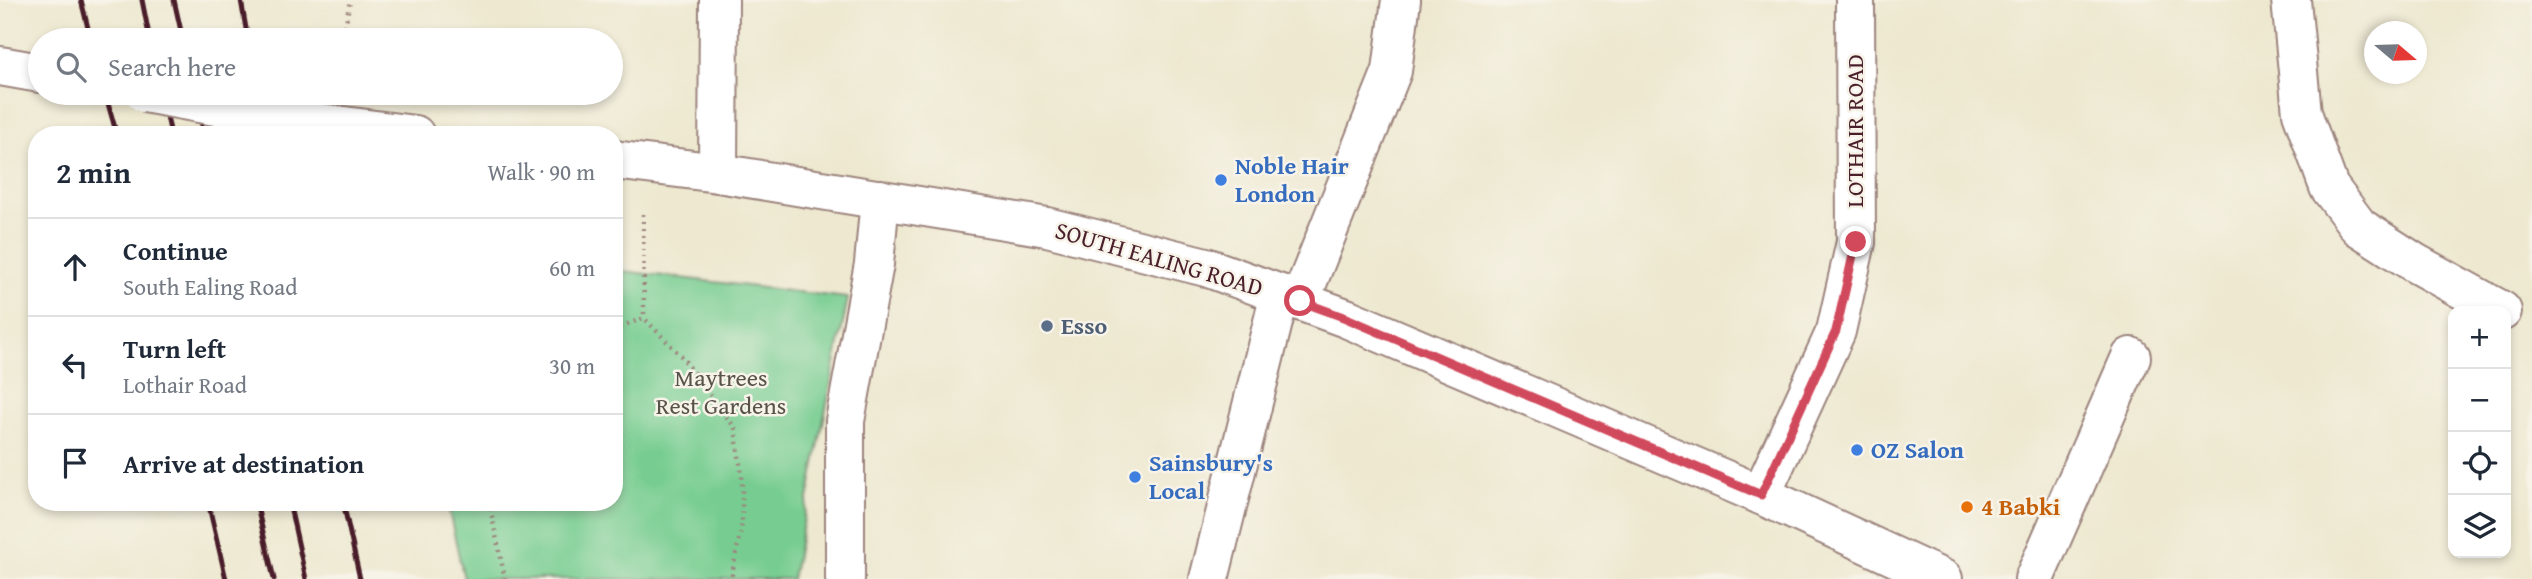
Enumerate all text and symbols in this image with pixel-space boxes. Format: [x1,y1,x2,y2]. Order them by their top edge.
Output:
north arrow [2364,21,2427,84]
search box [28,28,623,105]
text: Search here [108,47,236,86]
icon: search [52,48,90,86]
street label: LOTHAIR ROAD [1837,54,1872,208]
place label: Noble Hair London [1235,148,1349,211]
text: 2 min [56,150,131,194]
text: Walk · 90 m [487,155,595,188]
marker: Noble Hair London [1213,172,1229,188]
street label: SOUTH EALING ROAD [1051,212,1267,305]
route end [1840,226,1871,257]
text: Continue [123,231,228,270]
icon: ahead [56,248,94,286]
text: 60 m [549,251,595,284]
text: South Ealing Road [123,270,297,303]
route start [1284,285,1315,316]
map controls [2448,306,2511,558]
button: + [2448,306,2511,369]
place label: Esso [1061,308,1107,343]
marker: Esso [1039,318,1055,334]
text: Turn left [123,329,226,368]
icon: left [56,346,94,384]
text: 30 m [549,349,595,382]
park label: Maytrees Rest Gardens [656,360,786,423]
text: Lothair Road [123,368,247,401]
button: − [2448,369,2511,432]
place label: OZ Salon [1871,432,1964,467]
button: locate [2448,432,2511,495]
marker: OZ Salon [1849,442,1865,458]
icon: arrive [56,444,94,482]
text: Arrive at destination [123,444,364,483]
place label: Sainsbury's Local [1149,445,1273,508]
marker: Sainsbury's Local [1127,469,1143,485]
place label: 4 Babki [1981,489,2060,524]
button: layers [2448,495,2511,558]
marker: 4 Babki [1959,499,1975,515]

